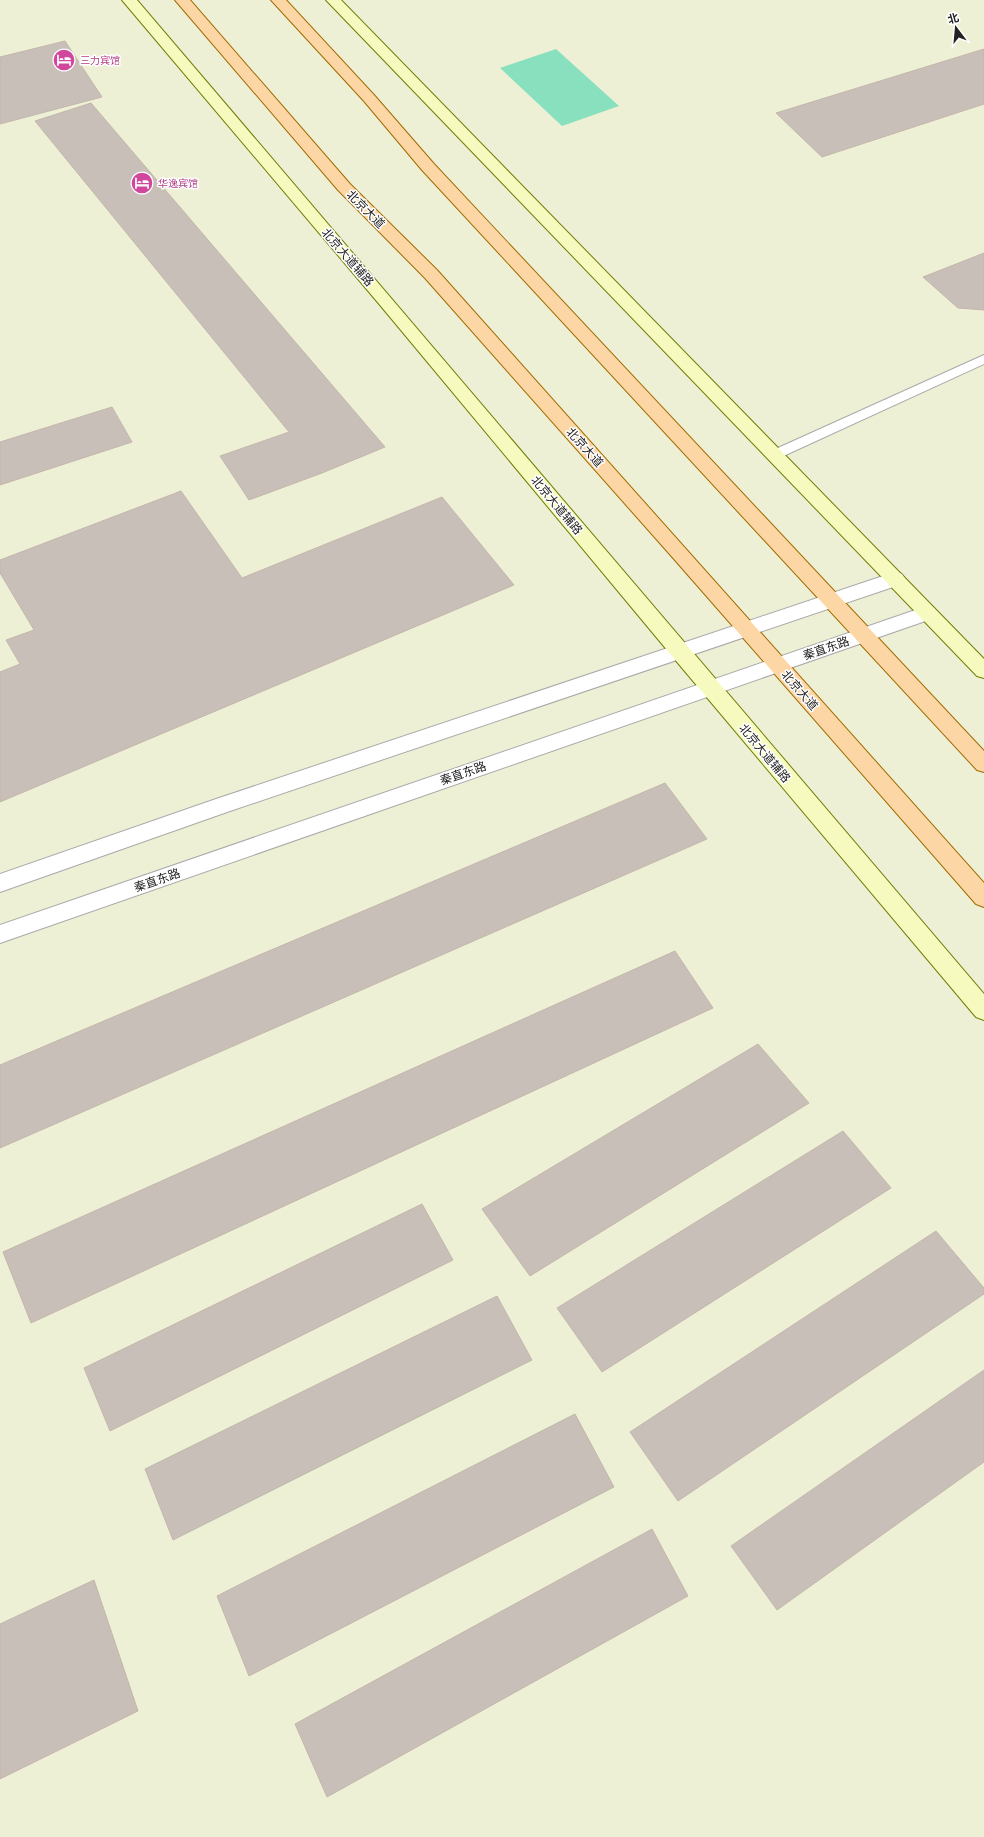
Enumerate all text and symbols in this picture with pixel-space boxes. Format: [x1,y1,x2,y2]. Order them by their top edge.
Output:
north arrow [936,8,976,48]
text: 北 [946,10,960,26]
hotel icon: 三力宾馆 [51,47,77,73]
place label: 三力宾馆 [80,54,120,66]
hotel icon: 华逸宾馆 [129,170,155,196]
place label: 华逸宾馆 [158,177,198,189]
street label: 北京大道 [344,187,388,231]
street label: 北京大道辅路 [319,225,377,289]
street label: 北京大道 [563,424,607,470]
street label: 北京大道辅路 [528,473,586,537]
street label: 秦直东路 [801,633,851,663]
street label: 北京大道 [779,667,821,713]
street label: 北京大道辅路 [736,721,794,785]
street label: 秦直东路 [438,758,488,788]
street label: 秦直东路 [132,865,182,895]

